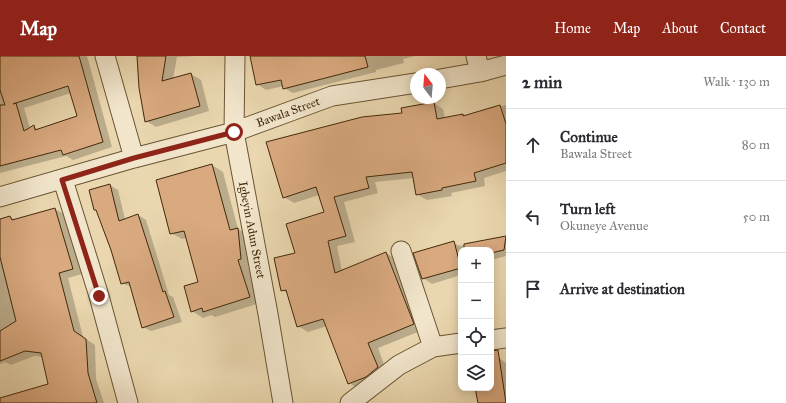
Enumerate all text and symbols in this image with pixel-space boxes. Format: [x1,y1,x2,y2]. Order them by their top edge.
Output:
text: Map [20,17,57,40]
text: Home [554,20,591,37]
text: Map [613,20,640,37]
text: About [662,20,698,37]
text: Contact [720,20,766,37]
north arrow [410,68,446,104]
text: 2 min [522,72,562,93]
text: Walk · 130 m [703,74,770,90]
street label: Bawala Street [254,94,322,130]
route start [225,123,243,141]
text: Continue [560,128,618,146]
icon: ahead [522,134,544,156]
text: 80 m [742,137,770,153]
text: Bawala Street [560,146,632,162]
street label: Igbeyin Adun Street [235,180,268,281]
text: Turn left [560,200,616,218]
icon: left [522,206,544,228]
text: 50 m [743,209,770,225]
text: Okuneye Avenue [560,218,648,234]
map controls [458,247,494,391]
button: + [458,247,494,283]
icon: arrive [522,278,544,300]
text: Arrive at destination [560,280,685,298]
button: − [458,283,494,319]
route end [90,287,108,305]
button: locate [458,319,494,355]
button: layers [458,355,494,391]

